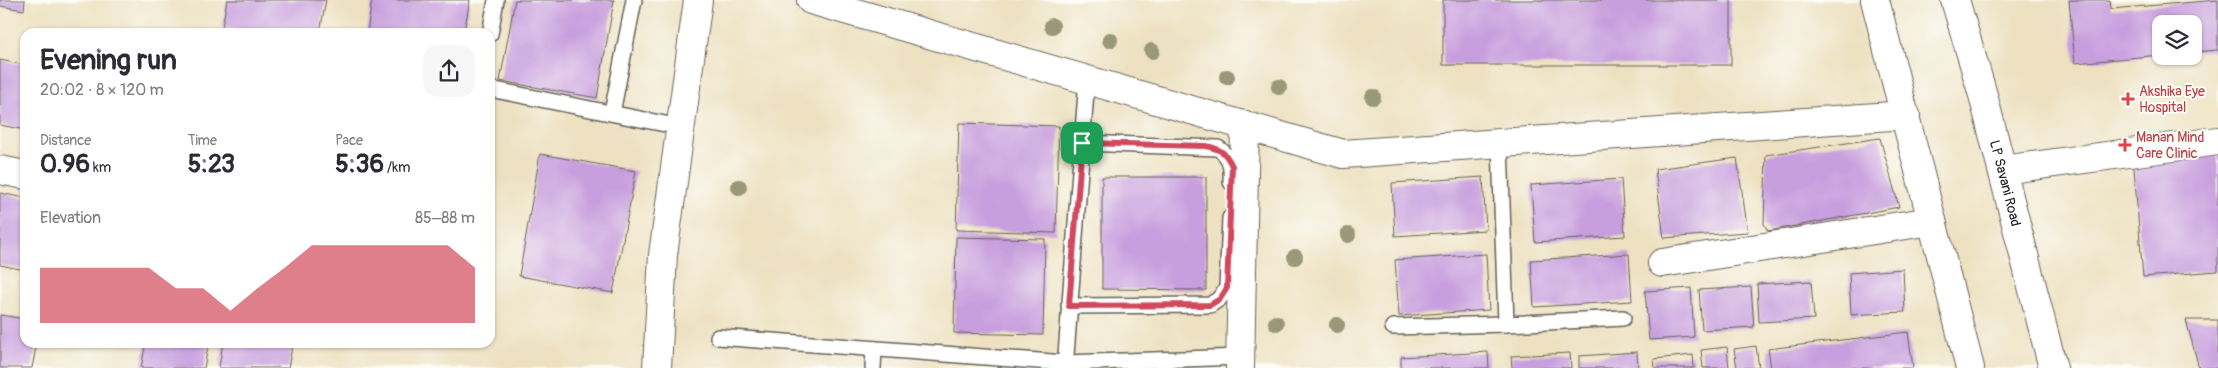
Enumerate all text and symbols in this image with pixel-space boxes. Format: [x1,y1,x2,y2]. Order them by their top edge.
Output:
map controls [2152,15,2202,65]
button: layers [2152,15,2202,65]
text: Evening run [40,43,177,78]
button: share [423,45,475,97]
text: 20:02 · 8 × 120 m [40,80,164,100]
place label: Akshika Eye Hospital [2139,83,2205,116]
marker: Akshika Eye Hospital [2121,92,2135,106]
pin [1061,122,1103,164]
icon: arrive [1068,129,1096,157]
place label: Manan Mind Care Clinic [2136,129,2205,162]
text: Distance [40,132,91,149]
text: Time [188,132,217,149]
text: Pace [335,132,363,149]
street label: LP Savani Road [1986,138,2025,228]
marker: Manan Mind Care Clinic [2118,138,2132,152]
text: 0.96 [40,149,90,180]
text: 5:23 [188,149,235,180]
text: 5:36 [335,149,384,180]
text: km [90,159,111,176]
text: /km [384,159,410,176]
text: Elevation [40,208,101,228]
text: 85–88 m [415,208,475,228]

